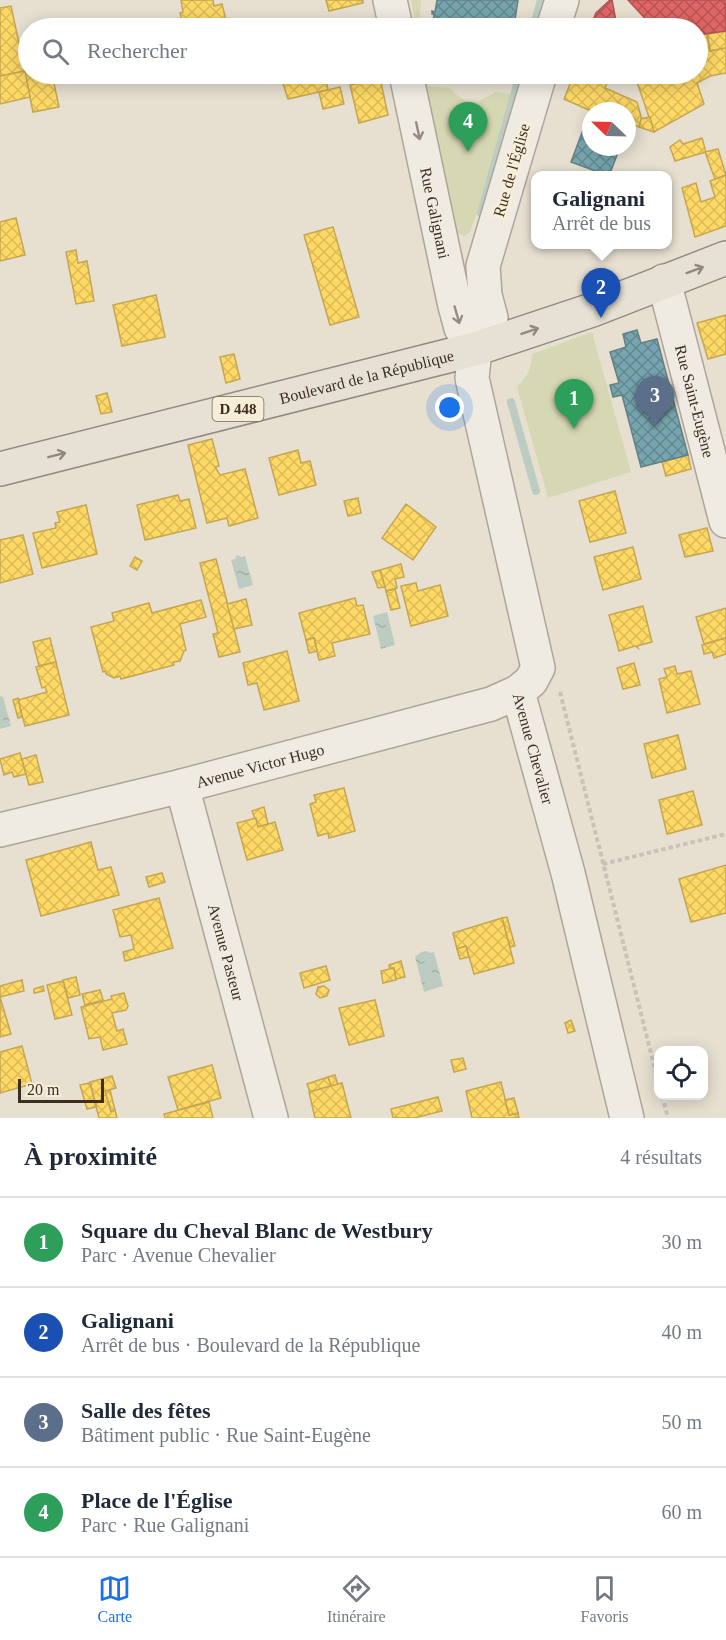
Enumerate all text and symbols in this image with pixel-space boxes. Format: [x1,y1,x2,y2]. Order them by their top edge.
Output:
search box [18,18,708,84]
icon: search [39,35,72,68]
text: Rechercher [87,38,187,63]
pin: 4 [448,102,488,152]
north arrow [582,102,636,156]
one-way arrow [412,121,424,140]
street label: Rue de l'Église [489,121,534,219]
street label: Rue Galignani [417,166,453,261]
popup [531,171,672,249]
text: Galignani [552,186,645,211]
text: Arrêt de bus [552,212,651,234]
one-way arrow [685,264,704,275]
pin: 2 [582,268,620,318]
one-way arrow [452,305,464,324]
one-way arrow [521,324,539,335]
street label: Rue Saint-Eugène [672,343,717,459]
street label: Boulevard de la République [278,347,456,407]
pin: 3 [636,376,674,426]
pin: 1 [554,380,594,429]
your location [435,393,464,422]
road number: D 448 [212,397,264,421]
one-way arrow [47,448,66,460]
street label: Avenue Chevalier [510,691,557,807]
street label: Avenue Victor Hugo [194,741,326,791]
street label: Avenue Pasteur [205,902,247,1003]
map controls [654,1046,708,1100]
button: locate [654,1046,708,1100]
scale bar [18,1076,104,1104]
text: 20 m [27,1081,59,1098]
text: À proximité [24,1142,157,1171]
text: 4 résultats [620,1146,702,1168]
text: Square du Cheval Blanc de Westbury [81,1218,433,1243]
text: 1 [39,1231,49,1253]
text: 30 m [661,1231,702,1253]
text: Parc · Avenue Chevalier [81,1244,276,1266]
text: Galignani [81,1308,174,1333]
text: 2 [39,1321,49,1343]
text: 40 m [661,1321,702,1343]
text: Arrêt de bus · Boulevard de la République [81,1334,420,1356]
text: Salle des fêtes [81,1398,211,1423]
text: 3 [39,1411,49,1433]
text: 50 m [661,1411,702,1433]
text: Bâtiment public · Rue Saint-Eugène [81,1424,371,1446]
text: Place de l'Église [81,1488,233,1513]
text: 4 [39,1501,49,1523]
text: 60 m [661,1501,702,1523]
text: Parc · Rue Galignani [81,1514,249,1536]
tab: Carte [97,1572,132,1626]
tab: Itinéraire [327,1572,386,1626]
tab: Favoris [581,1572,629,1626]

